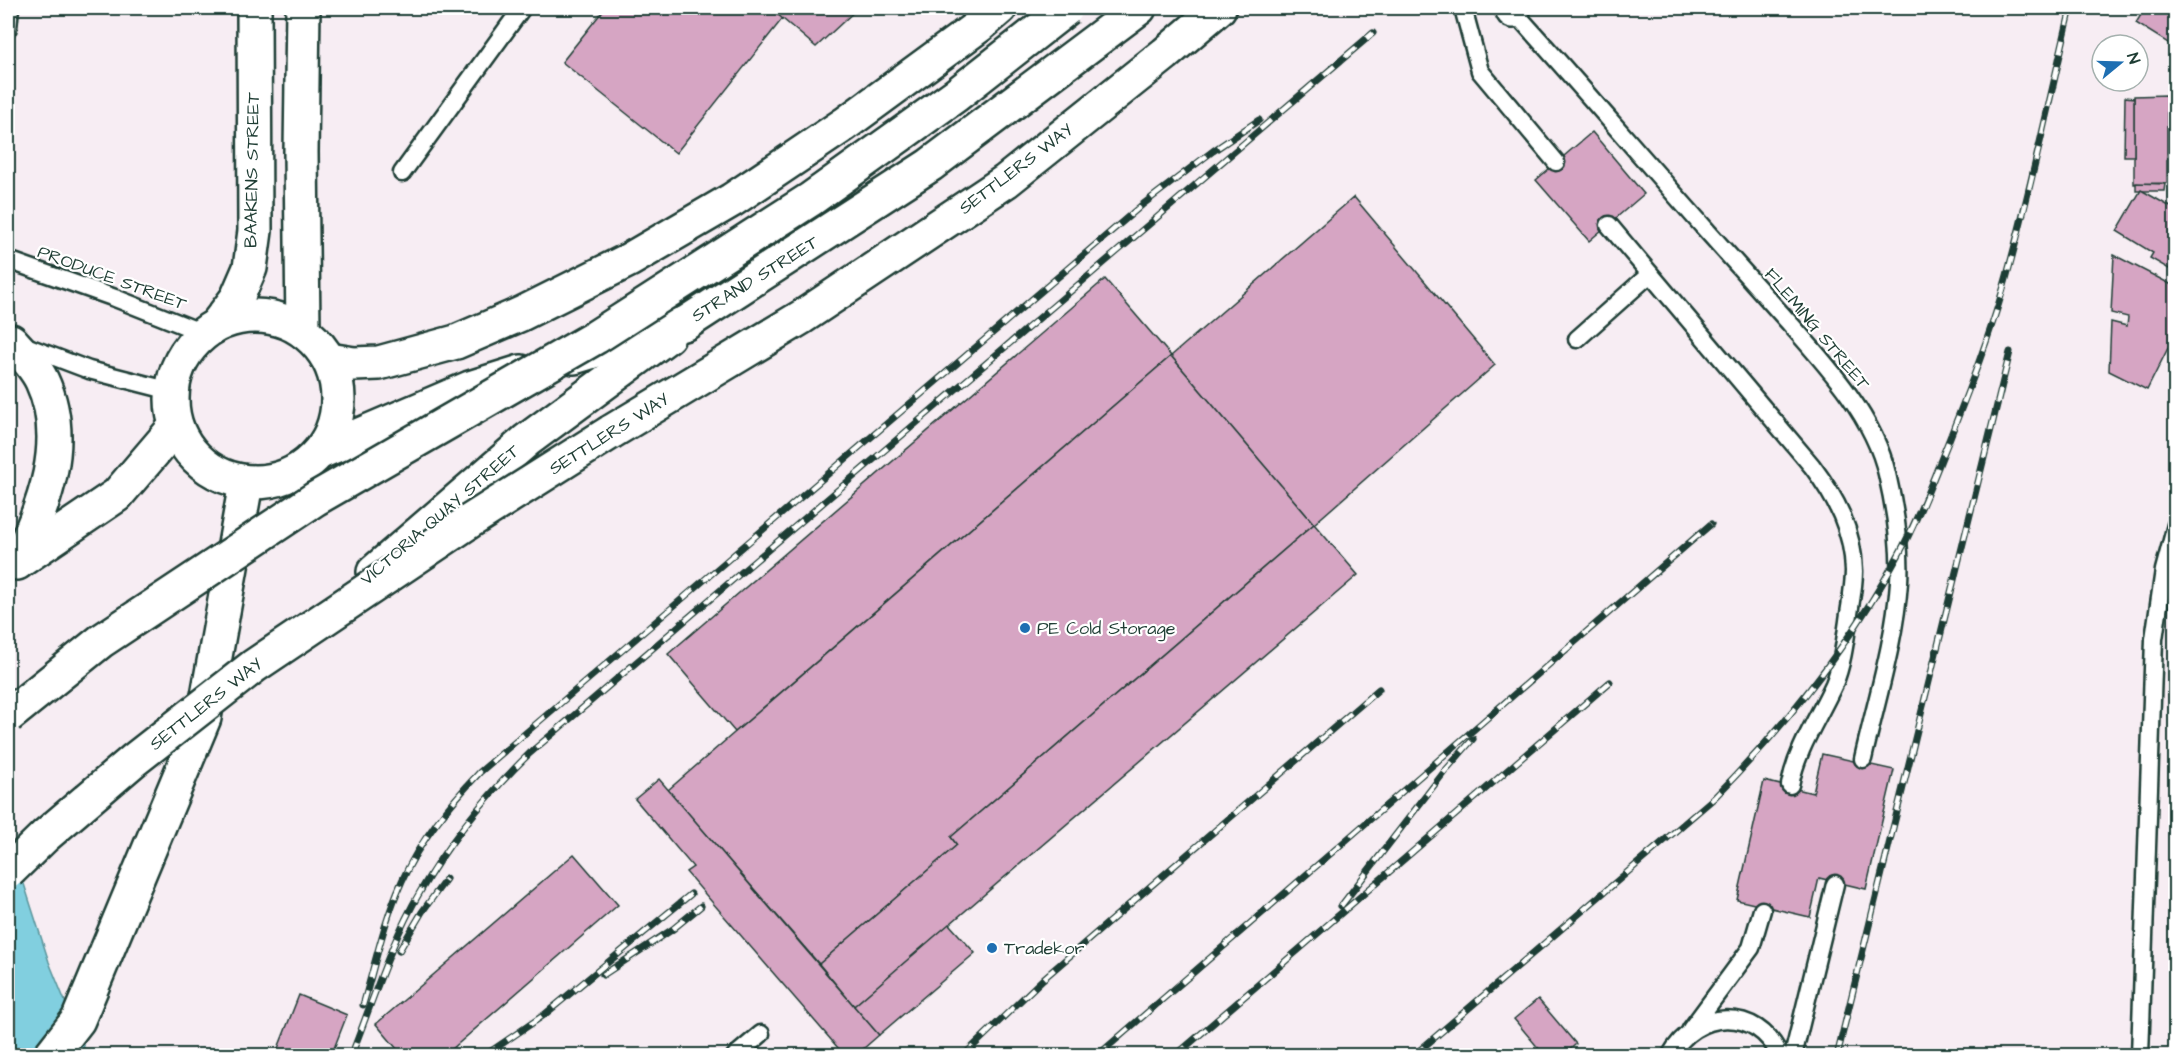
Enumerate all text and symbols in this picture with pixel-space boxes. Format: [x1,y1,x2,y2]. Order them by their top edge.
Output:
north arrow [2090,33,2150,93]
text: N [2121,50,2145,67]
street label: BAAKENS STREET [238,91,266,248]
street label: SETTLERS WAY [954,117,1079,220]
street label: STRAND STREET [687,229,824,328]
street label: PRODUCE STREET [34,239,191,317]
street label: FLEMING STREET [1758,263,1876,396]
street label: SETTLERS WAY [544,387,674,481]
street label: VICTORIA QUAY STREET [355,438,526,591]
place label: PE Cold Storage [1037,616,1176,642]
marker: PE Cold Storage [1018,621,1032,635]
street label: SETTLERS WAY [144,652,268,756]
place label: Tradekor [1004,936,1084,961]
marker: Tradekor [985,941,999,955]

